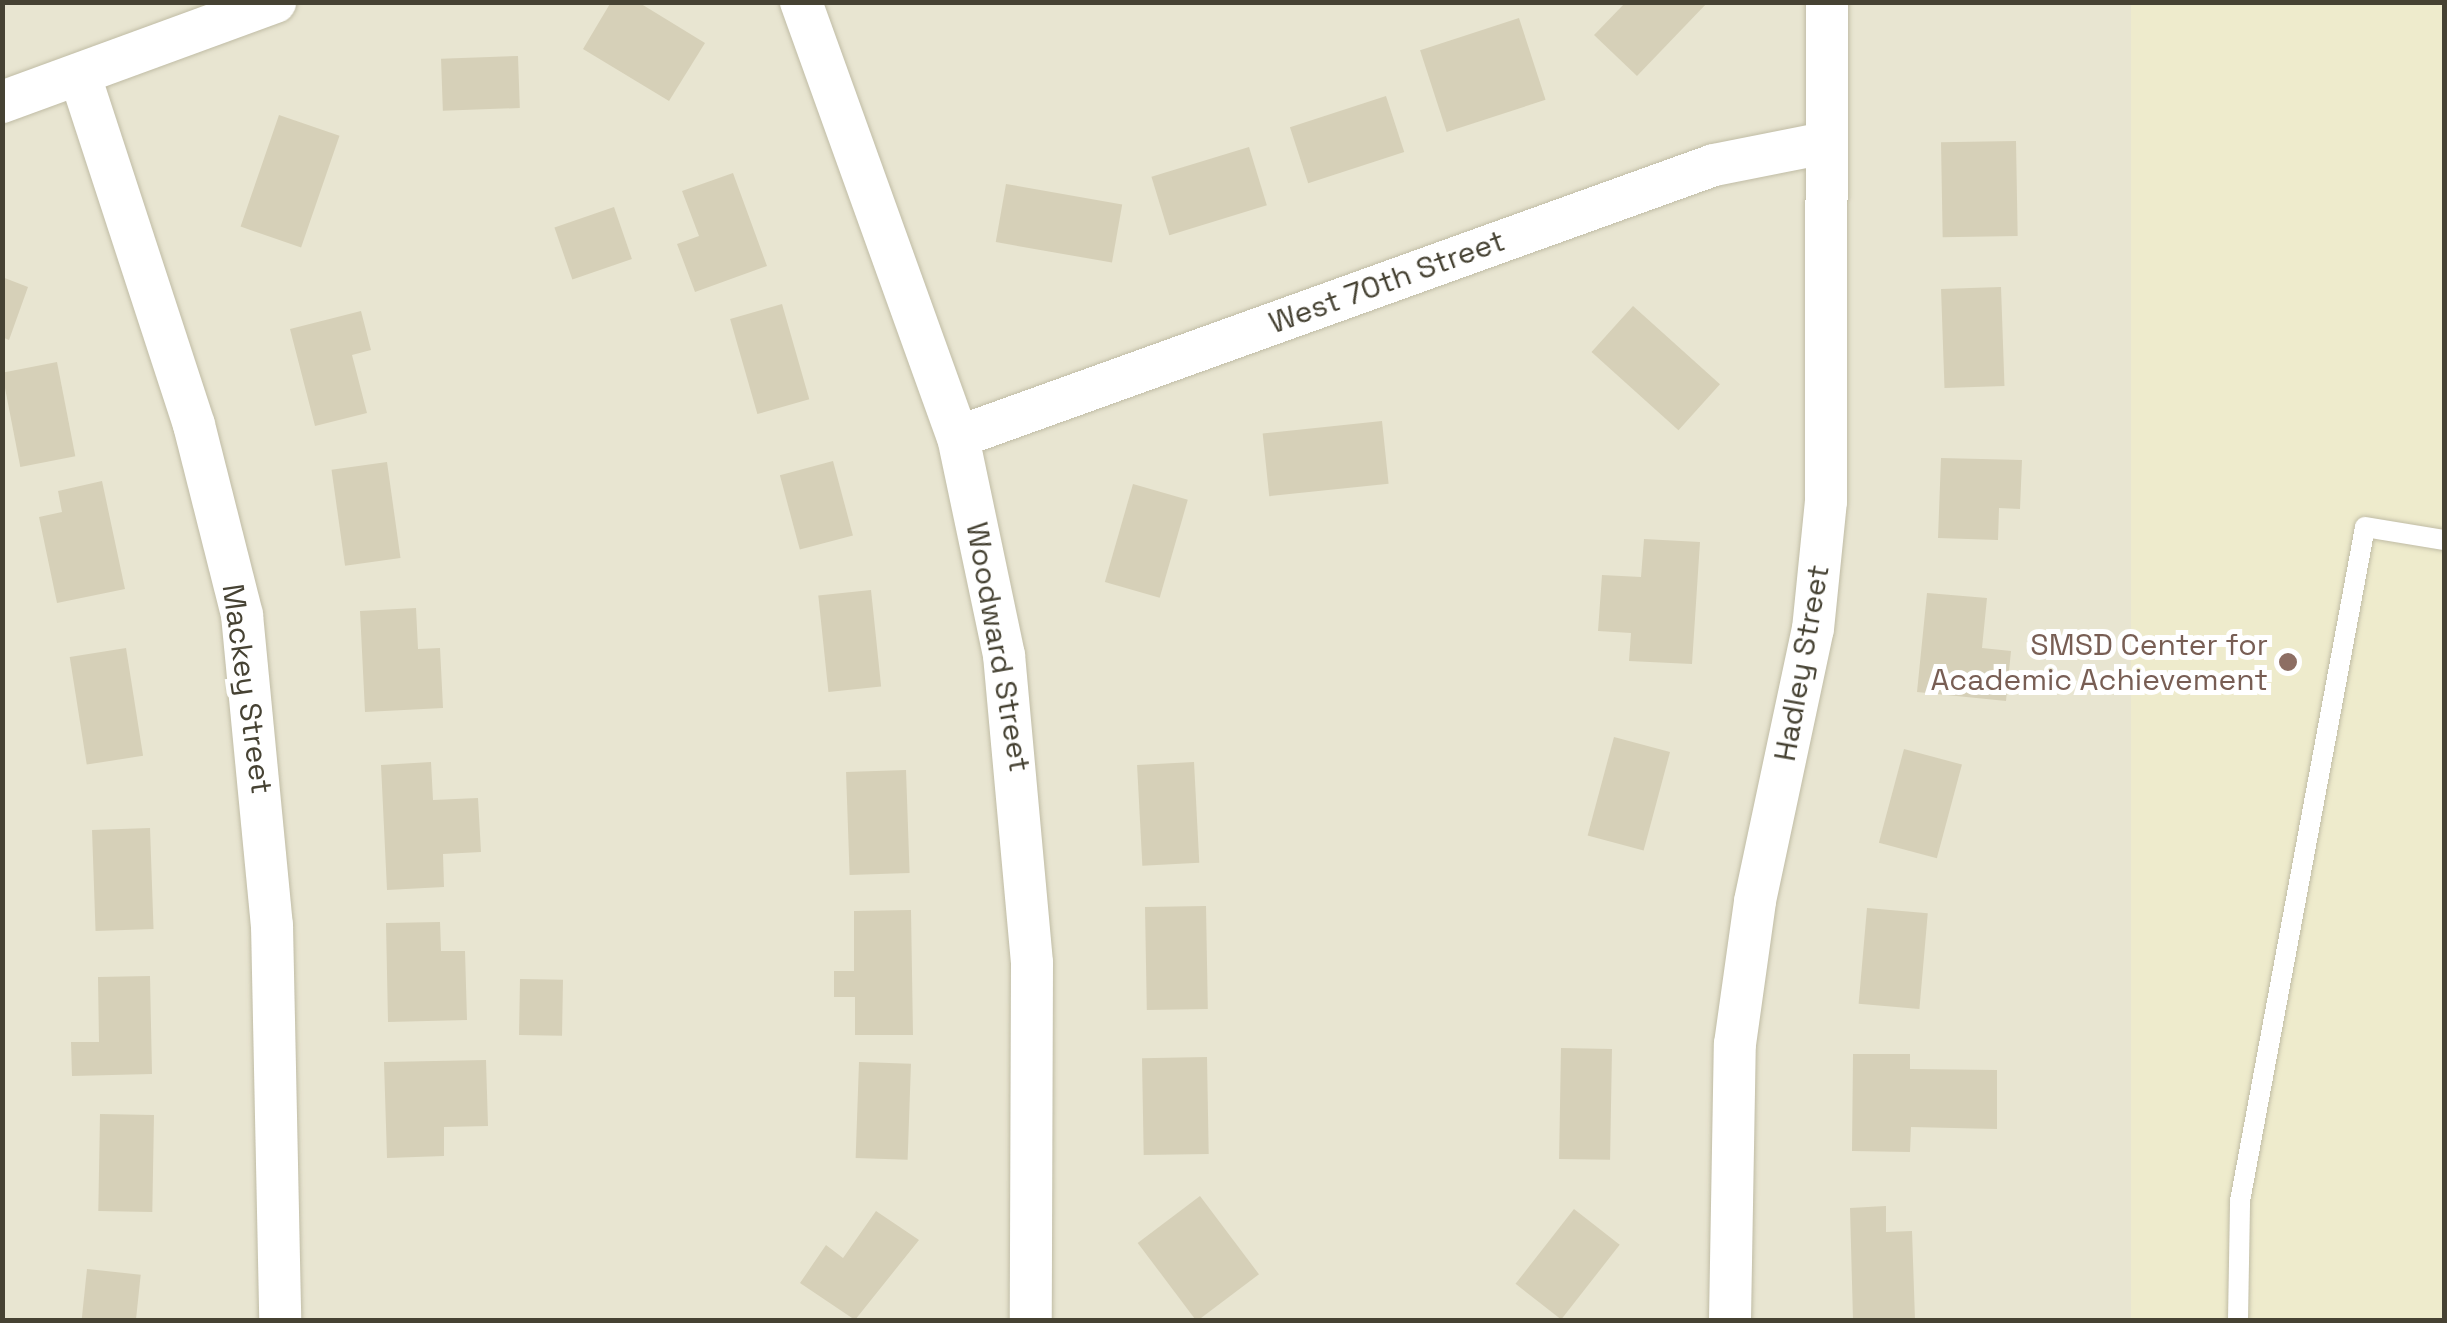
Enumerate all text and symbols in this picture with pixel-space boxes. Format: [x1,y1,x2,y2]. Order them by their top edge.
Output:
street label: West 70th Street [1264,223,1510,341]
street label: Woodward Street [958,519,1038,775]
street label: Hadley Street [1767,562,1837,764]
street label: Mackey Street [214,582,280,796]
place label: SMSD Center for Academic Achievement [1930,627,2268,698]
marker: SMSD Center for Academic Achievement [2277,651,2299,673]

